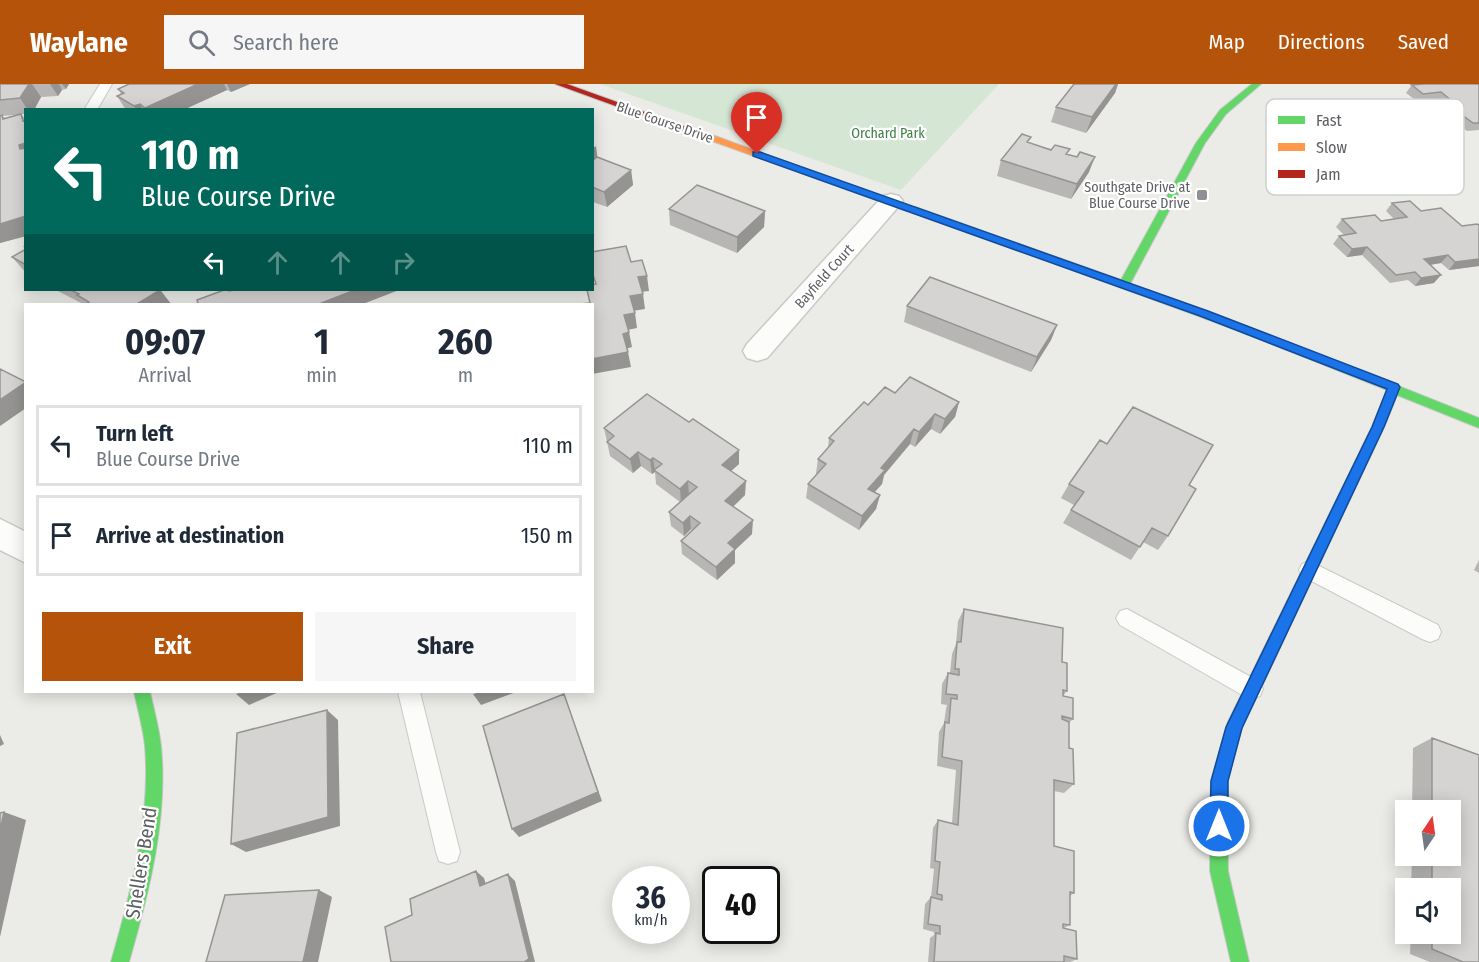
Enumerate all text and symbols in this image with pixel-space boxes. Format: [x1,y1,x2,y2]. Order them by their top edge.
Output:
search box [164,15,584,69]
text: Waylane [30,26,128,59]
icon: search [185,26,218,59]
text: Search here [233,29,339,56]
text: Map [1208,29,1245,55]
text: Directions [1278,29,1365,55]
text: Saved [1398,29,1449,55]
pin [731,92,782,154]
street label: Blue Course Drive [614,98,715,147]
legend [1266,99,1464,195]
icon: arrive [740,101,773,134]
text: Fast [1316,111,1343,130]
park label: Orchard Park [851,125,925,142]
text: 110 m [141,130,240,180]
icon: left [42,132,120,210]
text: Slow [1316,138,1347,157]
text: Jam [1316,165,1341,184]
place label: Southgate Drive at Blue Course Drive [1084,179,1190,212]
text: Blue Course Drive [141,181,336,213]
marker: Southgate Drive at Blue Course Drive [1195,188,1209,202]
street label: Bayfield Court [791,241,858,312]
icon: left [198,246,231,279]
icon: ahead [261,246,294,279]
icon: ahead [324,246,357,279]
icon: right [387,246,420,279]
text: 09:07 [125,320,205,364]
text: 1 [314,320,329,364]
text: 260 [438,320,493,364]
text: Arrival [139,363,192,387]
text: min [306,363,337,387]
text: m [458,363,473,387]
text: Turn left [96,420,174,447]
icon: left [45,429,78,462]
text: 110 m [523,432,573,459]
text: Blue Course Drive [96,447,240,471]
icon: arrive [45,519,78,552]
text: Arrive at destination [96,522,284,549]
text: 150 m [521,522,573,549]
button: Exit [42,612,303,681]
button: Share [315,612,576,681]
position arrow [1187,794,1251,858]
north arrow [1395,800,1461,866]
map controls [1395,800,1461,944]
street label: Shellers Bend [120,805,162,921]
speed limit sign: 40 [702,866,780,944]
button: sound [1395,878,1461,944]
text: 36 [636,880,666,916]
text: km/h [634,911,668,929]

